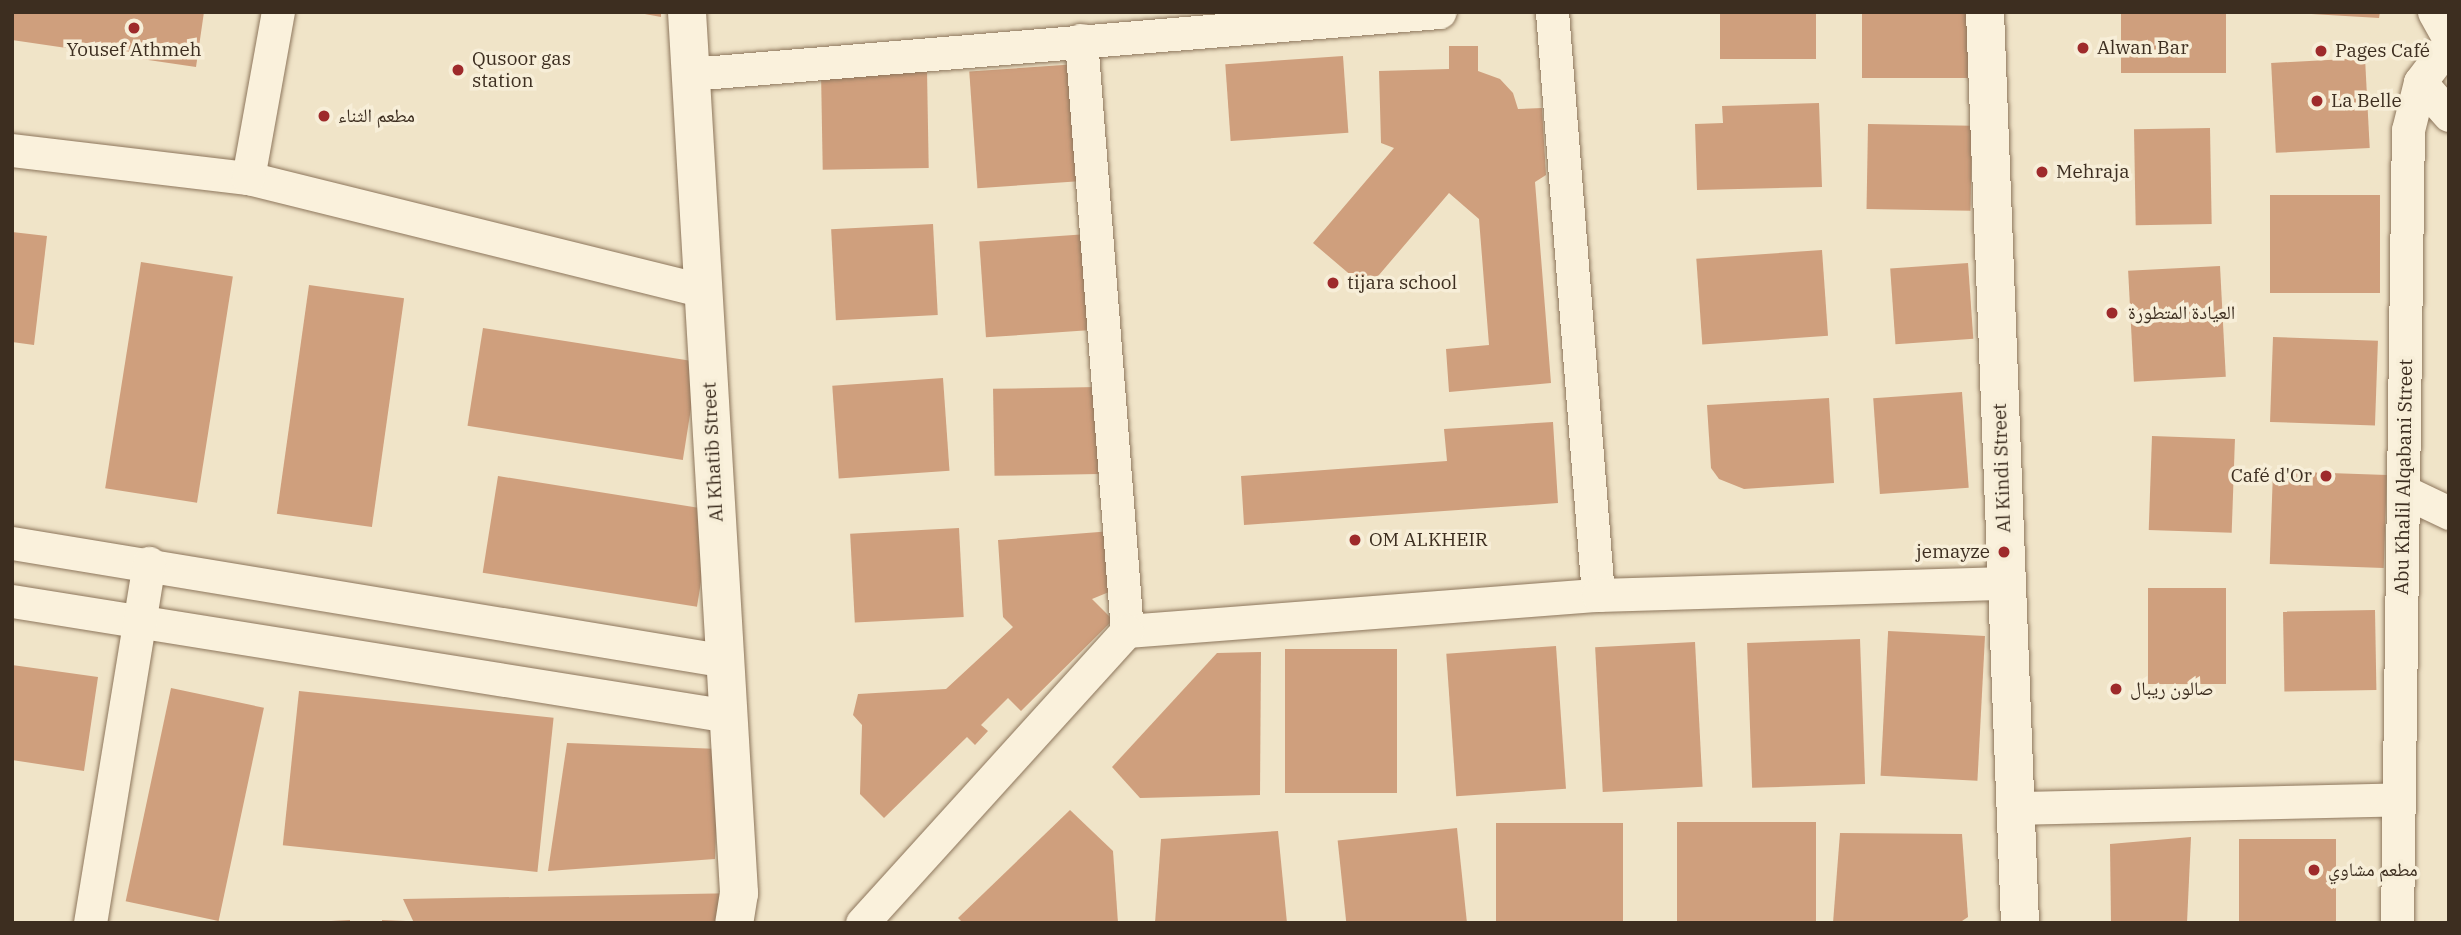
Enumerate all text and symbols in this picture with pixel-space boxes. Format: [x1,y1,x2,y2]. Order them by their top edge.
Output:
marker: Yousef Athmeh [126,20,142,36]
place label: Alwan Bar [2097,37,2189,59]
place label: Yousef Athmeh [66,39,202,61]
marker: Alwan Bar [2075,40,2091,56]
place label: Pages Café [2335,40,2430,62]
marker: Pages Café [2313,43,2329,59]
place label: Qusoor gas station [472,48,571,92]
marker: Qusoor gas station [450,62,466,78]
place label: La Belle [2331,90,2402,112]
marker: La Belle [2309,93,2325,109]
place label: مطعم الثناء [338,105,415,127]
marker: مطعم الثناء [316,108,332,124]
place label: Mehraja [2056,161,2130,183]
marker: Mehraja [2034,164,2050,180]
place label: tijara school [1347,272,1457,294]
marker: tijara school [1325,275,1341,291]
place label: العيادة المتطورة [2128,302,2235,324]
marker: العيادة المتطورة [2102,303,2122,323]
street label: Abu Khalil Alqabani Street [2391,359,2417,595]
street label: Al Khatib Street [698,381,728,523]
street label: Al Kindi Street [1988,403,2016,533]
place label: Café d'Or [2231,465,2312,487]
marker: Café d'Or [2318,468,2334,484]
place label: OM ALKHEIR [1369,529,1488,551]
marker: OM ALKHEIR [1347,532,1363,548]
place label: jemayze [1916,541,1990,563]
marker: jemayze [1996,544,2012,560]
place label: صالون ريبال [2130,678,2214,700]
marker: صالون ريبال [2108,681,2124,697]
place label: مطعم مشاوي [2328,859,2418,881]
marker: مطعم مشاوي [2306,862,2322,878]

